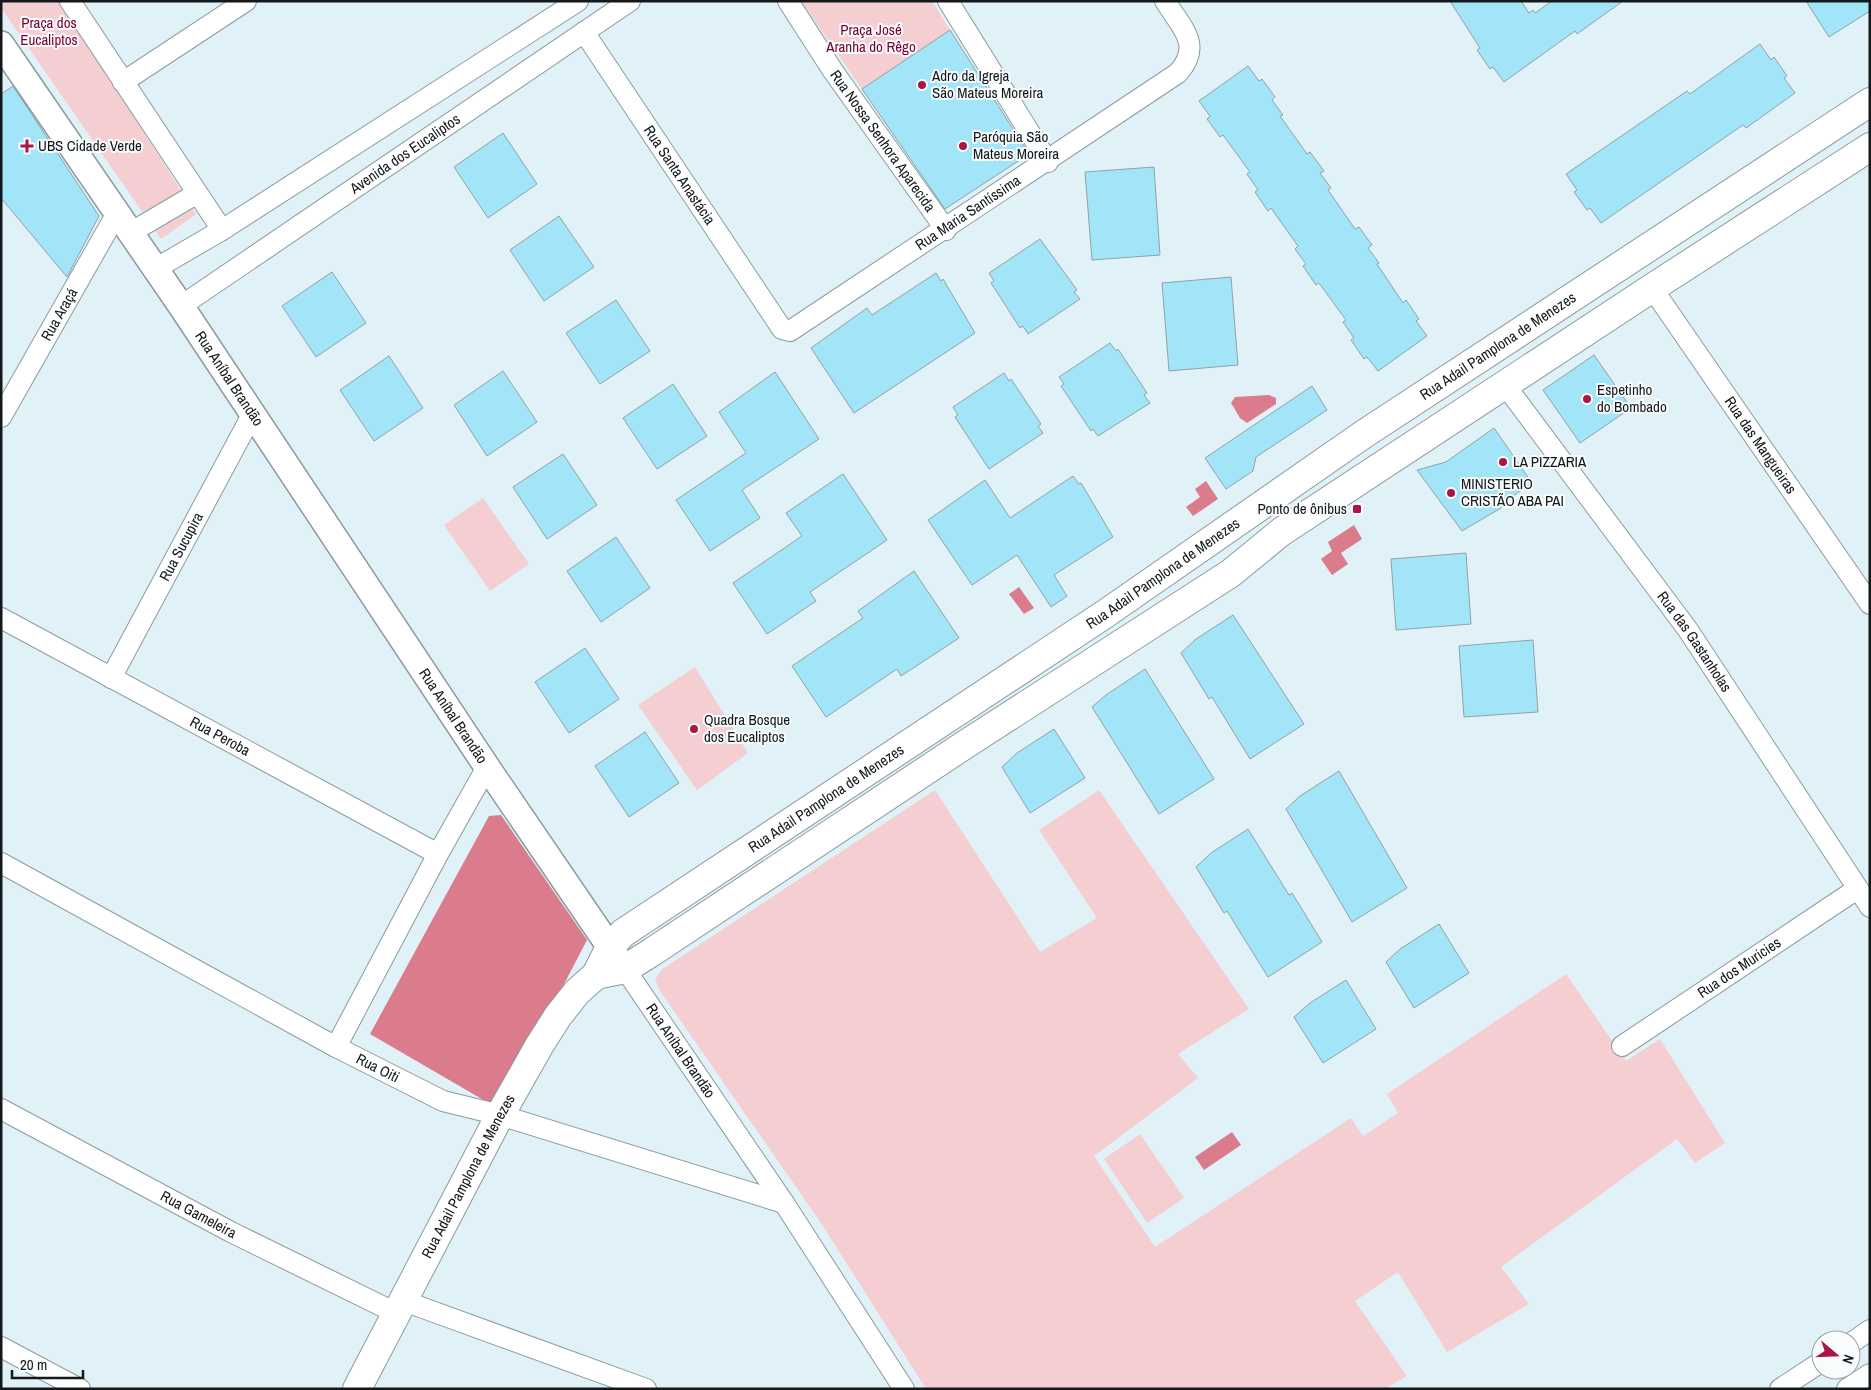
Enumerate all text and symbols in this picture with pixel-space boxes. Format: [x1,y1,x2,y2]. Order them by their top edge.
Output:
park label: Praça dos Eucaliptos [20,12,78,50]
park label: Praça José Aranha do Rêgo [825,19,916,57]
street label: Rua Nossa Senhora Aparecida [825,65,941,216]
place label: Adro da Igreja São Mateus Moreira [931,65,1044,103]
marker: Adro da Igreja São Mateus Moreira [916,79,928,91]
street label: Avenida dos Eucaliptos [345,108,464,199]
street label: Rua Santa Anastácia [639,121,721,229]
place label: Paróquia São Mateus Moreira [973,126,1059,164]
place label: UBS Cidade Verde [38,135,142,156]
marker: UBS Cidade Verde [20,139,34,153]
marker: Paróquia São Mateus Moreira [957,140,969,152]
street label: Rua Maria Santíssima [911,169,1025,255]
street label: Rua Araçá [36,284,82,344]
street label: Rua Adail Pamplona de Menezes [1416,287,1580,405]
street label: Rua Aníbal Brandão [190,327,269,430]
place label: Espetinho do Bombado [1597,379,1667,417]
street label: Rua das Mangueiras [1720,392,1802,498]
marker: Espetinho do Bombado [1581,393,1593,405]
place label: LA PIZZARIA [1513,451,1587,472]
marker: LA PIZZARIA [1497,456,1509,468]
place label: MINISTERIO CRISTÃO ABA PAI [1461,473,1564,511]
marker: MINISTERIO CRISTÃO ABA PAI [1445,487,1457,499]
place label: Ponto de ônibus [1257,498,1347,519]
marker: Ponto de ônibus [1351,503,1363,515]
street label: Rua Sucupira [154,508,208,585]
street label: Rua Adail Pamplona de Menezes [1082,513,1244,634]
street label: Rua das Gastanholas [1652,587,1737,696]
street label: Rua Aníbal Brandão [414,664,493,768]
place label: Quadra Bosque dos Eucaliptos [704,709,790,747]
street label: Rua Peroba [186,711,254,761]
marker: Quadra Bosque dos Eucaliptos [688,723,700,735]
street label: Rua Adail Pamplona de Menezes [744,739,908,857]
street label: Rua dos Muricies [1693,932,1785,1003]
street label: Rua Aníbal Brandão [641,999,721,1102]
street label: Rua Oiti [353,1048,403,1087]
street label: Rua Adail Pamplona de Menezes [416,1090,520,1262]
street label: Rua Gameleira [157,1185,240,1243]
north arrow [1811,1330,1861,1380]
scale bar [12,1348,84,1380]
text: N [1838,1352,1858,1366]
text: 20 m [20,1354,47,1375]

